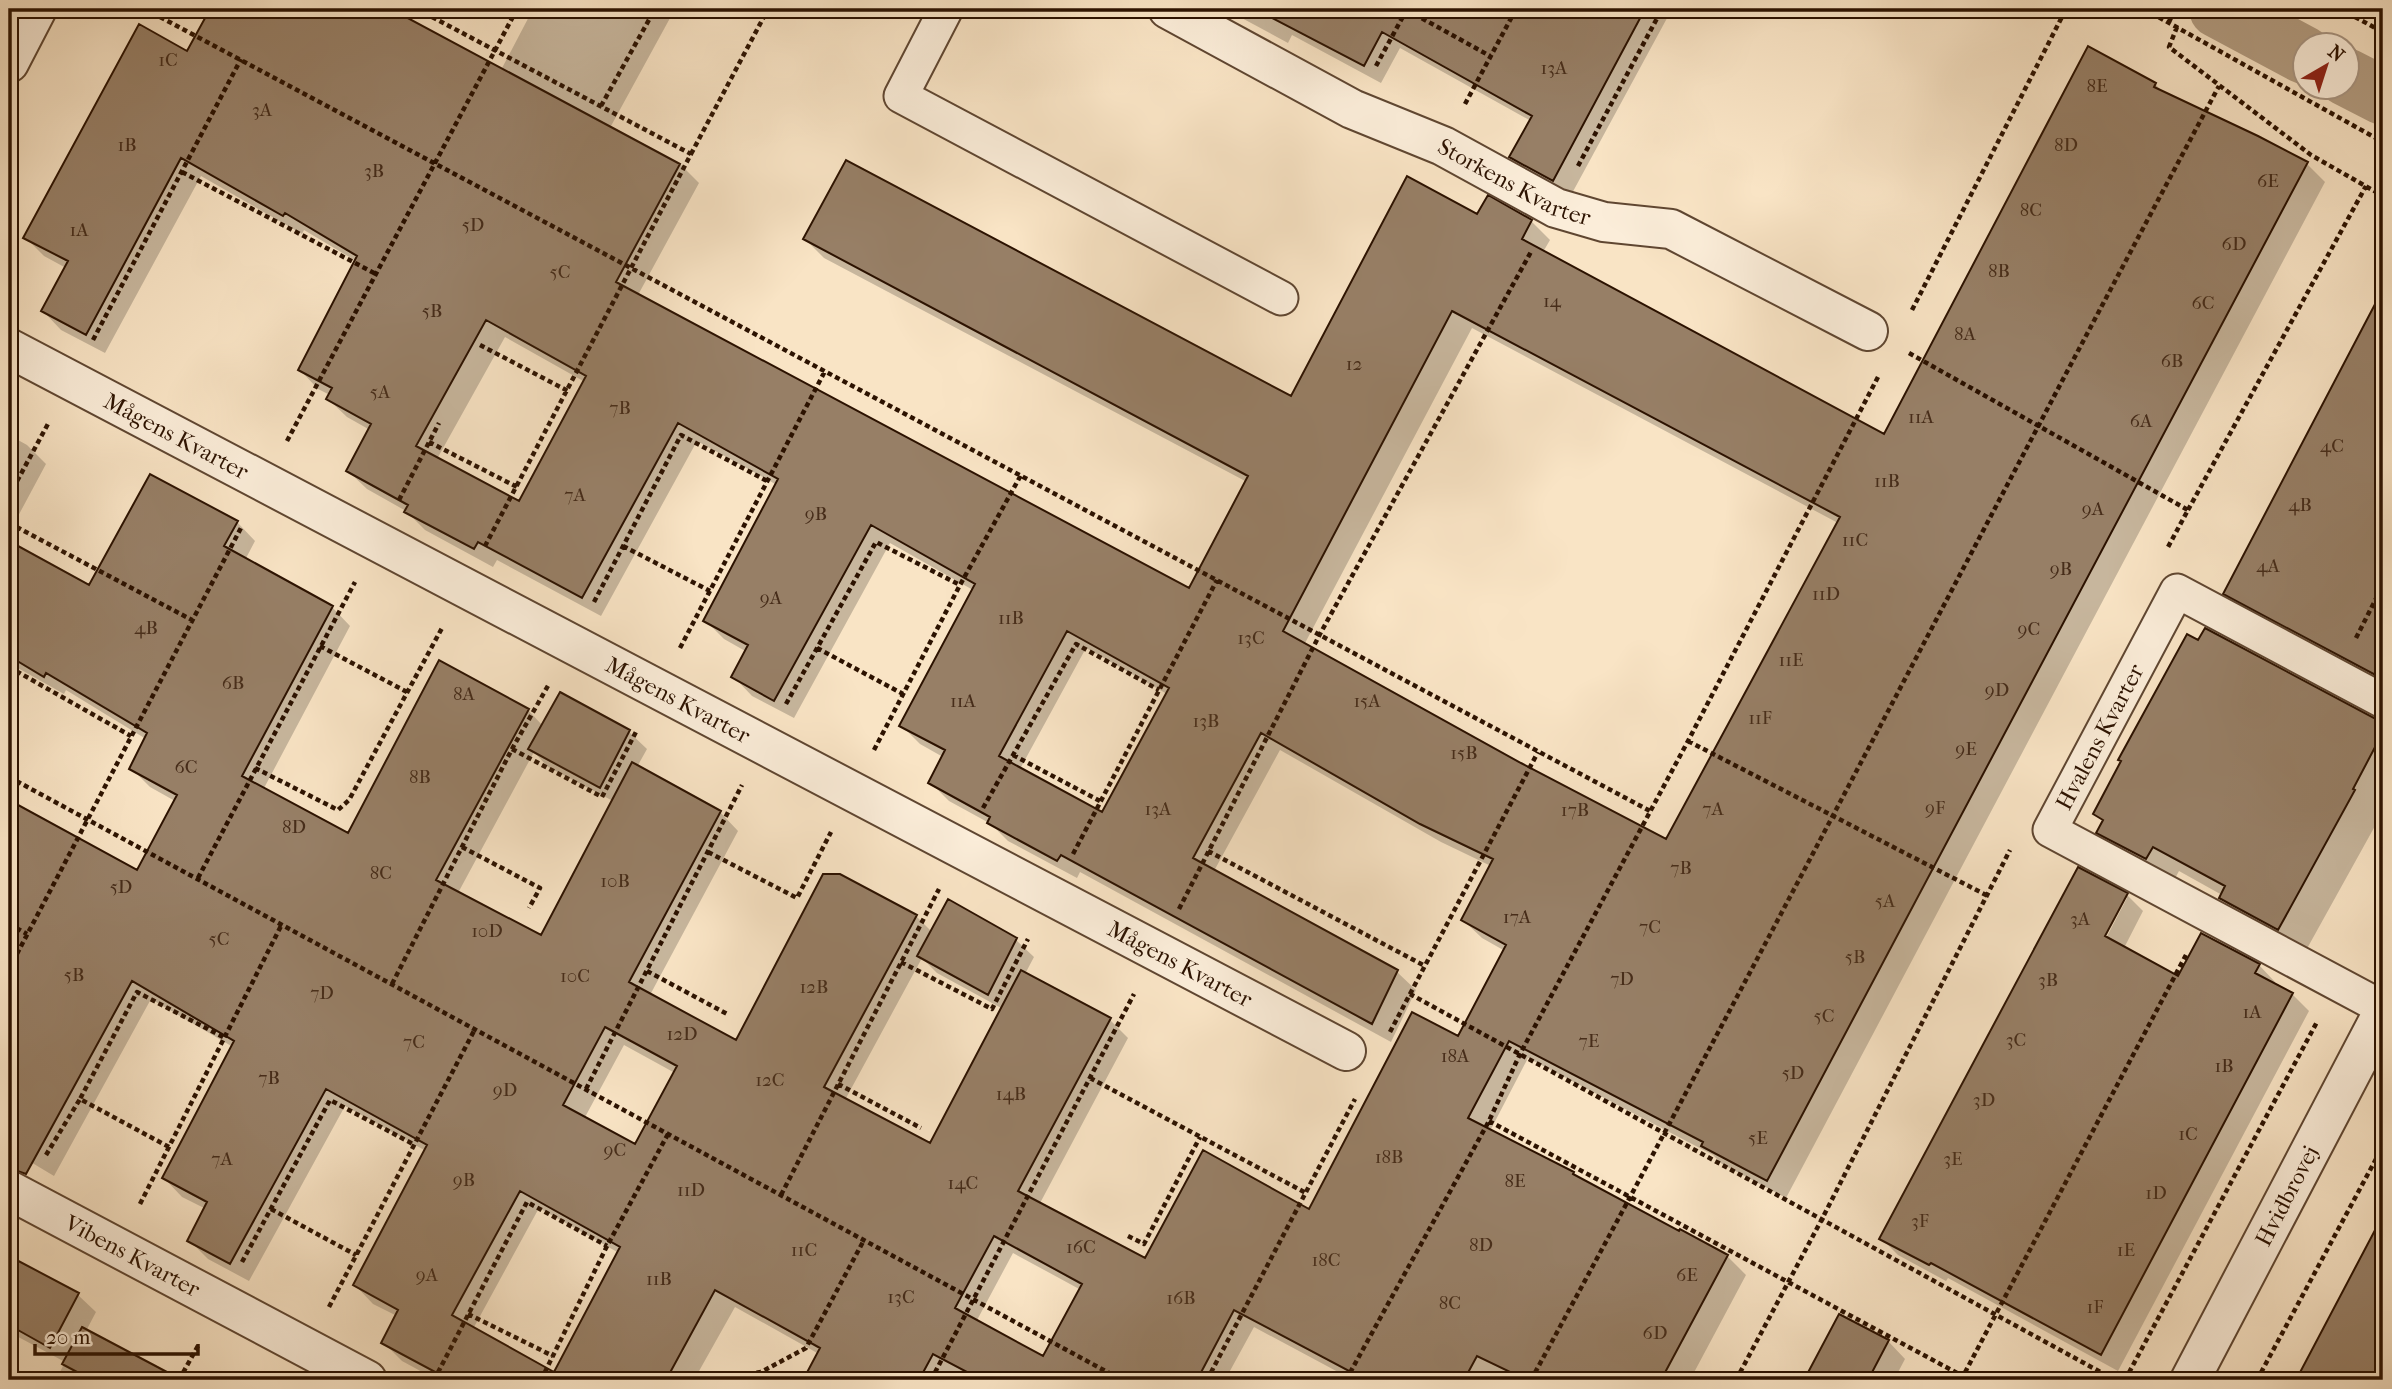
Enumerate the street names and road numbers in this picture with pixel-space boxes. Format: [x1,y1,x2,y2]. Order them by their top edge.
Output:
street label: Storkens Kvarter [1433,132,1594,231]
street label: Mågens Kvarter [99,387,253,485]
street label: Mågens Kvarter [601,651,755,749]
street label: Hvalens Kvarter [2050,659,2150,814]
street label: Mågens Kvarter [1103,915,1257,1013]
street label: Hvidbrovej [2249,1141,2324,1251]
street label: Vibens Kvarter [60,1208,205,1303]

